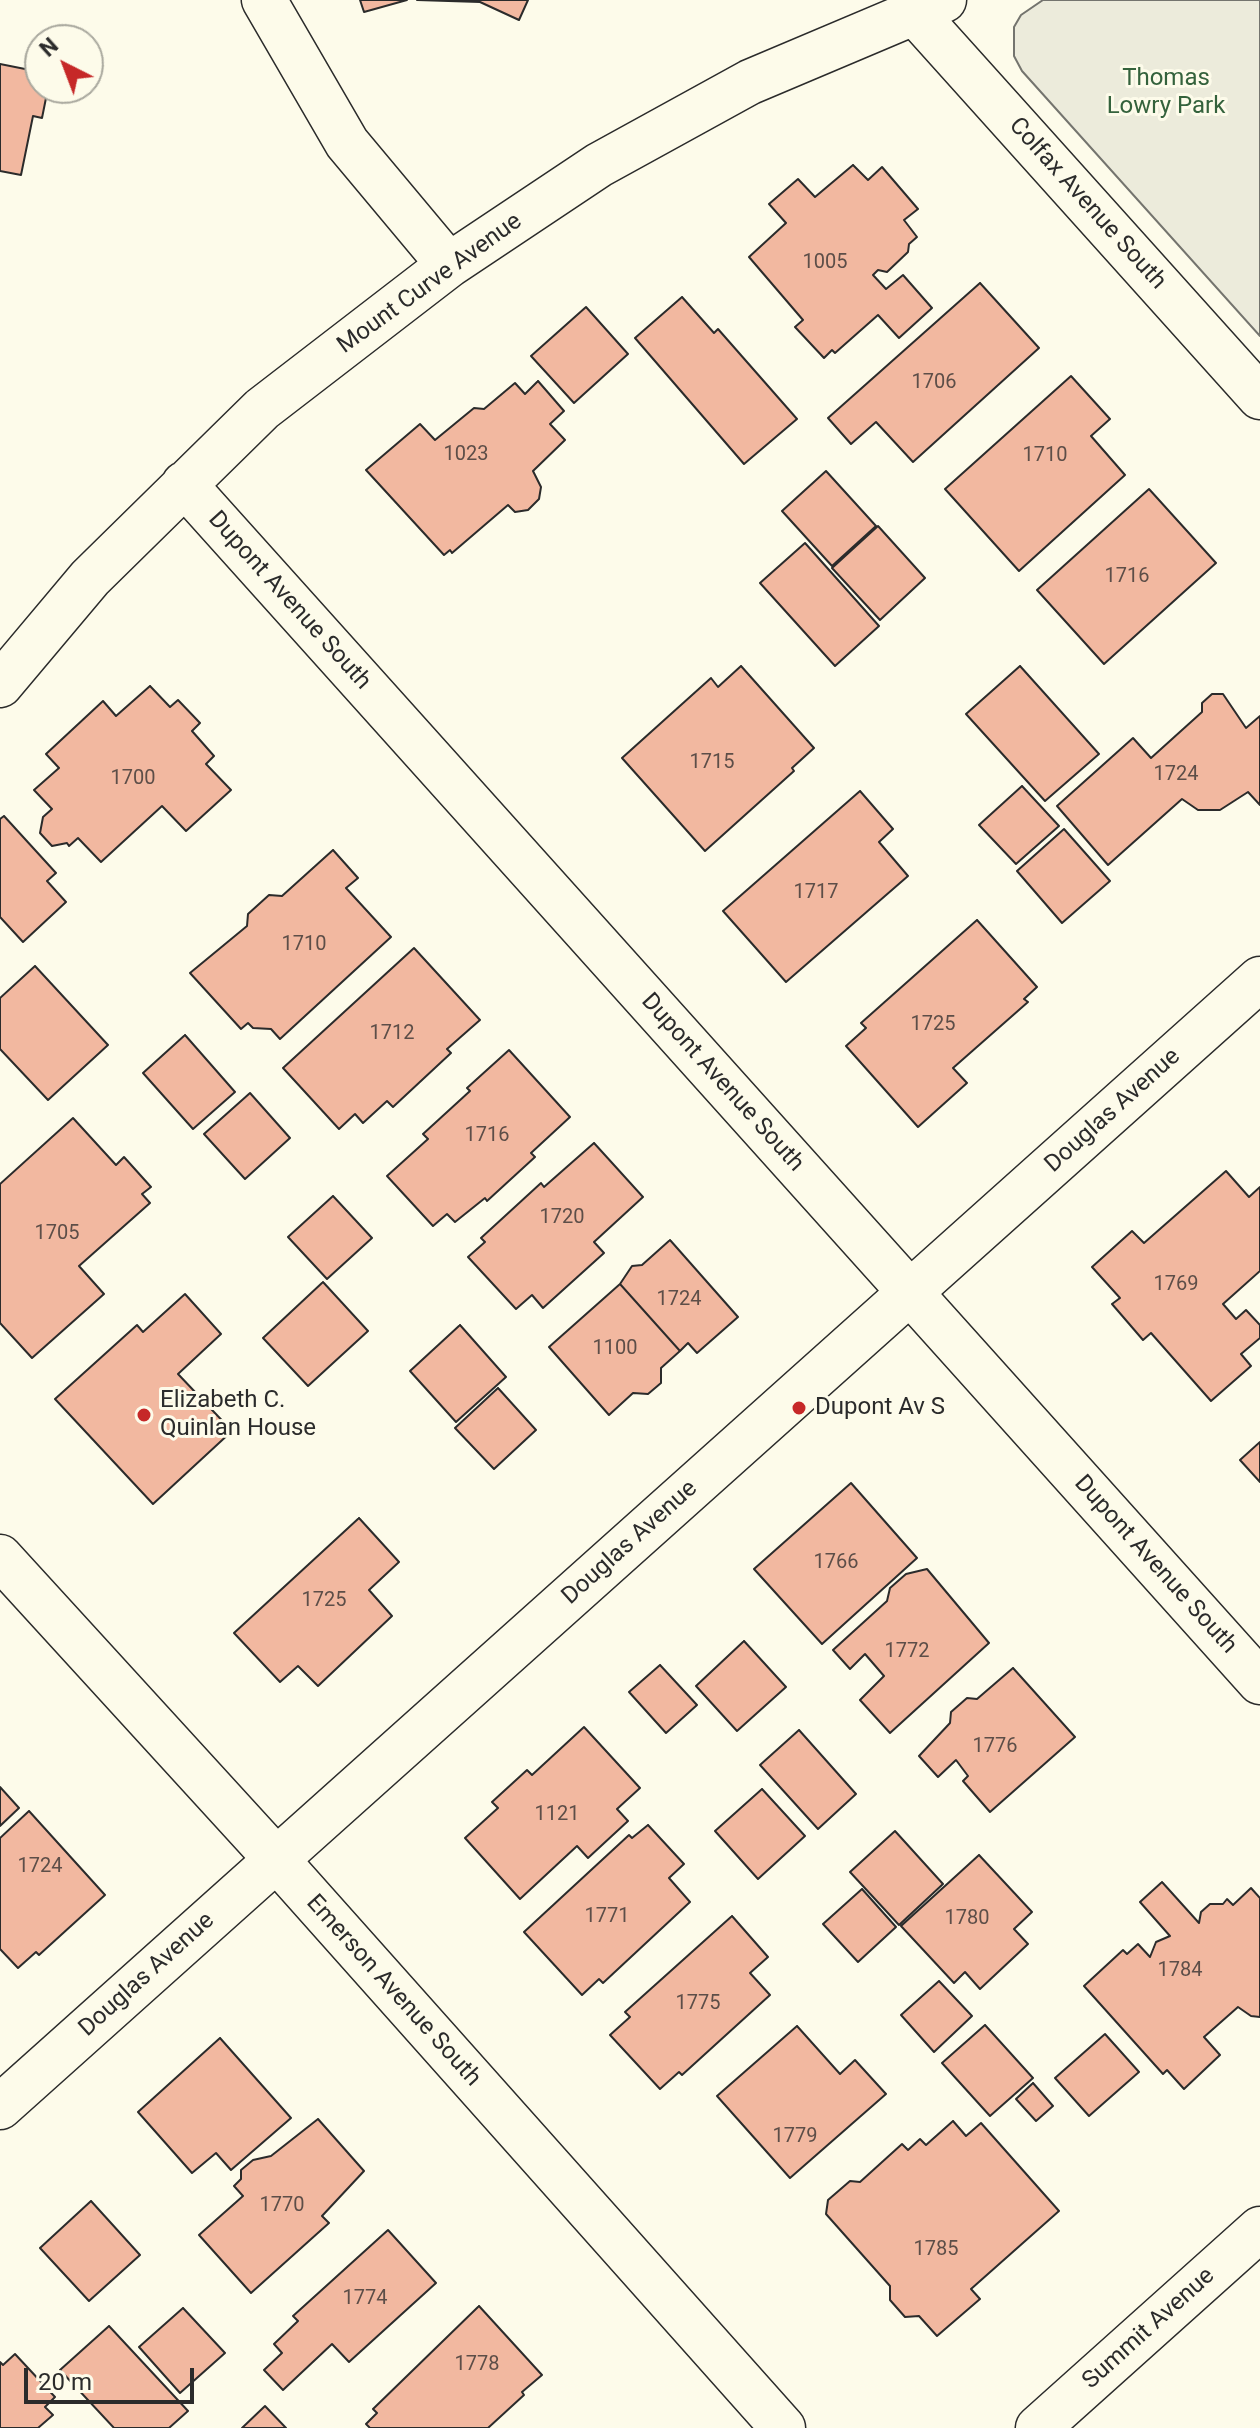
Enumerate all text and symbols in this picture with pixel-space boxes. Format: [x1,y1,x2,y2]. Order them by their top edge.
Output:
north arrow [24,24,104,104]
text: N [35,33,63,62]
park label: Thomas Lowry Park [1107,65,1225,121]
street label: Colfax Avenue South [1002,112,1172,296]
street label: Mount Curve Avenue [332,207,528,361]
house number: 1005 [803,251,847,275]
house number: 1706 [912,371,956,395]
house number: 1023 [444,443,488,467]
house number: 1710 [1023,444,1067,468]
street label: Dupont Avenue South [201,506,377,696]
house number: 1716 [1105,565,1149,589]
house number: 1715 [690,751,734,775]
house number: 1724 [1154,763,1198,787]
house number: 1700 [111,767,155,791]
house number: 1717 [794,881,838,905]
house number: 1710 [282,933,326,957]
street label: Dupont Avenue South [634,988,810,1178]
house number: 1725 [911,1013,955,1037]
house number: 1712 [370,1022,414,1046]
street label: Douglas Avenue [1040,1043,1186,1179]
house number: 1716 [465,1124,509,1148]
house number: 1720 [540,1206,584,1230]
house number: 1705 [35,1222,79,1246]
house number: 1769 [1154,1273,1198,1297]
house number: 1724 [657,1288,701,1312]
house number: 1100 [593,1337,637,1361]
place label: Elizabeth C. Quinlan House [160,1387,316,1443]
place label: Dupont Av S [815,1394,945,1422]
marker: Dupont Av S [790,1399,808,1417]
marker: Elizabeth C. Quinlan House [135,1406,153,1424]
street label: Dupont Avenue South [1067,1470,1243,1660]
street label: Douglas Avenue [557,1475,703,1611]
house number: 1766 [814,1551,858,1575]
house number: 1725 [302,1589,346,1613]
house number: 1772 [885,1640,929,1664]
house number: 1776 [973,1735,1017,1759]
house number: 1121 [535,1803,579,1827]
house number: 1724 [18,1855,62,1879]
street label: Emerson Avenue South [299,1889,487,2093]
house number: 1771 [585,1905,629,1929]
street label: Douglas Avenue [74,1907,220,2043]
house number: 1780 [945,1907,989,1931]
house number: 1784 [1158,1959,1202,1983]
house number: 1775 [676,1992,720,2016]
house number: 1779 [773,2125,817,2149]
house number: 1770 [260,2194,304,2218]
house number: 1785 [914,2238,958,2262]
street label: Summit Avenue [1077,2262,1221,2396]
house number: 1774 [343,2287,387,2311]
scale bar [28,2352,198,2402]
house number: 1778 [455,2353,499,2377]
text: 20 m [38,2368,92,2396]

